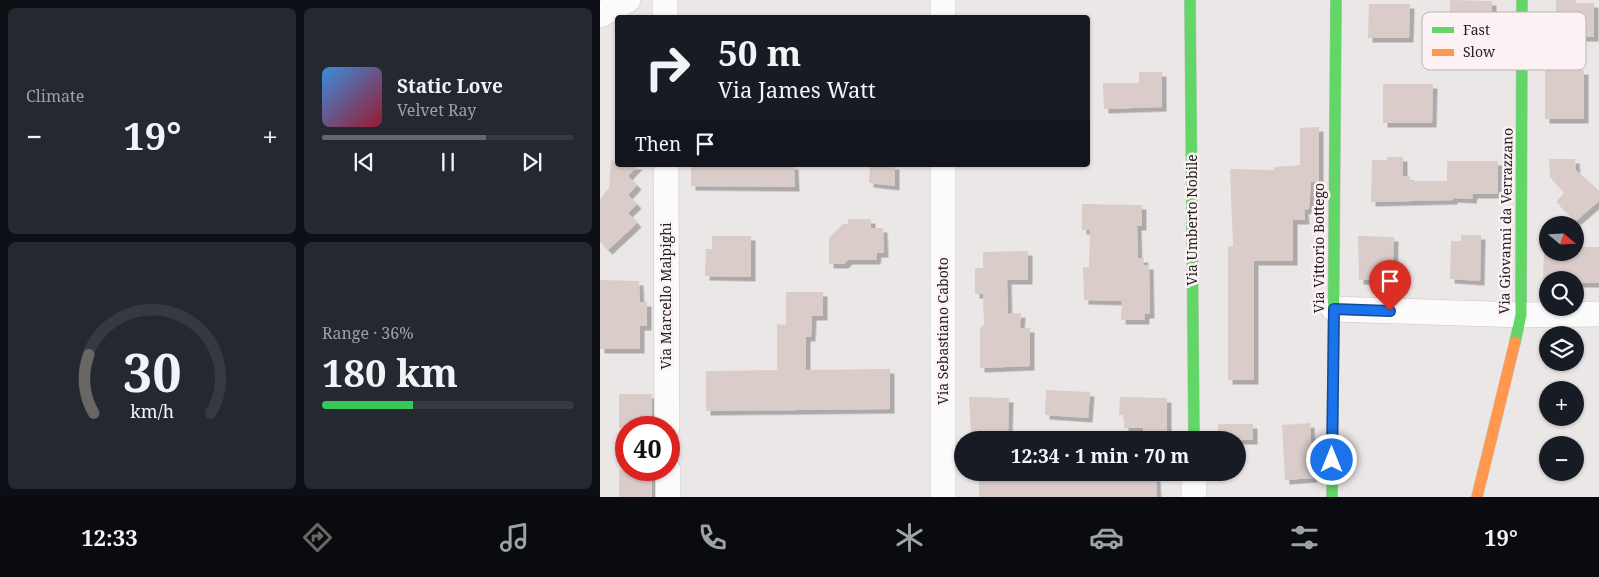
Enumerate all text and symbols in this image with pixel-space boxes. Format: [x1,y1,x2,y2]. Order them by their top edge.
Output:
legend [1422,12,1586,70]
text: Fast [1463,20,1490,39]
text: 50 m [718,29,801,76]
icon: right [635,35,700,100]
text: Slow [1463,42,1496,61]
text: Static Love [397,73,503,99]
text: Via James Watt [718,74,876,104]
text: Climate [26,85,84,107]
text: Velvet Ray [397,99,476,121]
text: 19° [123,109,181,161]
text: − [26,117,42,155]
text: + [262,117,278,155]
street label: Via Giovanni da Verrazzano [1494,128,1517,314]
icon: arrive [691,130,719,158]
text: Then [635,131,681,157]
icon: previous [350,148,378,176]
icon: pause [434,148,462,176]
icon: next [518,148,546,176]
street label: Via Umberto Nobile [1182,154,1201,286]
street label: Via Vittorio Bottego [1309,183,1328,313]
north arrow [1539,216,1584,261]
map controls [1539,216,1584,481]
street label: Via Marcello Malpighi [656,222,675,370]
street label: Via Sebastiano Caboto [933,257,952,405]
pin [1369,260,1411,311]
icon: arrive [1376,267,1404,295]
button: search [1539,271,1584,316]
text: Range · 36% [322,322,414,344]
button: layers [1539,326,1584,371]
text: 30 [123,336,181,407]
text: 180 km [322,346,458,398]
button: + [1539,381,1584,426]
text: km/h [130,399,174,423]
speed limit sign: 40 [615,416,680,481]
position arrow [1305,433,1357,485]
button: − [1539,436,1584,481]
text: 12:34 · 1 min · 70 m [1011,443,1189,469]
icon: directions [300,520,335,555]
icon: music [497,520,532,555]
icon: phone [695,520,730,555]
icon: climate [892,520,927,555]
icon: car [1089,520,1124,555]
icon: filters [1287,520,1322,555]
text: 12:33 [81,522,138,552]
text: 19° [1484,522,1518,552]

